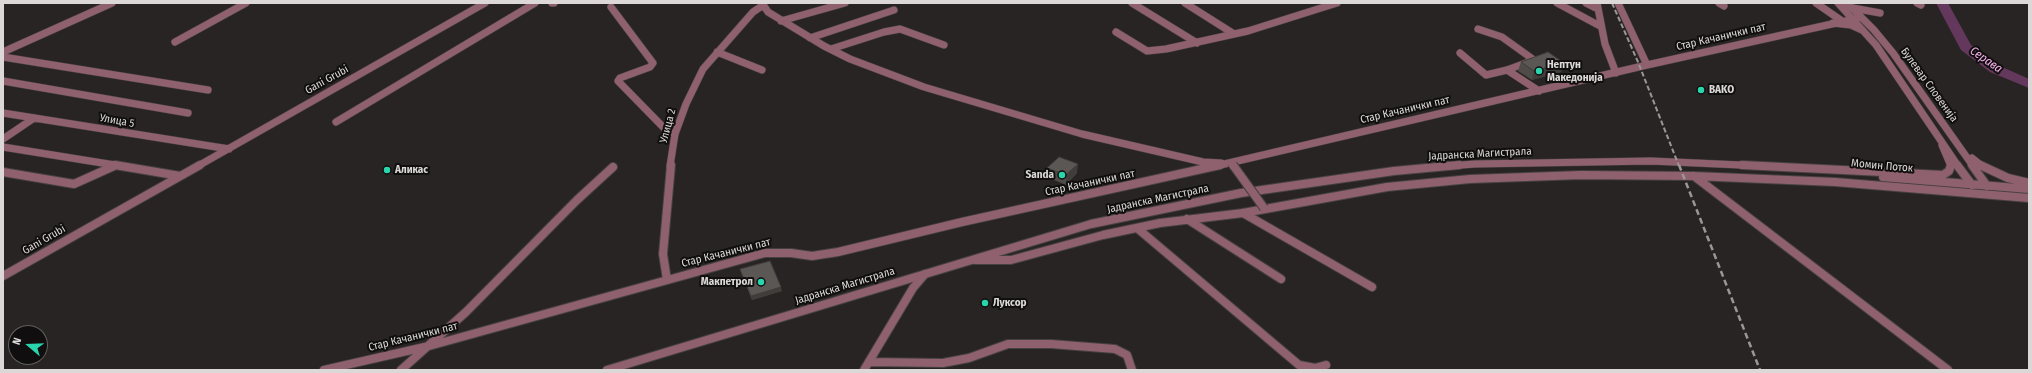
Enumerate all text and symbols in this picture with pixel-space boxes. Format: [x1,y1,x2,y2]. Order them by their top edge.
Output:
street label: Стар Качанички пат [1675,20,1767,54]
water label: Серава [1967,44,2005,76]
street label: Булевар Словенија [1898,45,1960,125]
place label: Нептун Македонија [1547,58,1603,84]
street label: Gani Grubi [303,63,351,97]
marker: Нептун Македонија [1534,66,1544,76]
place label: BAKO [1709,83,1734,97]
marker: BAKO [1696,85,1706,95]
street label: Стар Качанички пат [1359,93,1451,127]
street label: Улица 2 [657,107,679,145]
street label: Улица 5 [99,111,135,131]
street label: Јадранска Магистрала [1428,145,1532,163]
street label: Момин Поток [1851,157,1913,175]
place label: Аликас [395,163,428,177]
marker: Аликас [382,165,392,175]
street label: Стар Качанички пат [1044,167,1136,199]
place label: Sanda [1026,168,1054,182]
marker: Sanda [1057,170,1067,180]
street label: Јадранска Магистрала [1106,182,1210,216]
street label: Gani Grubi [20,222,68,258]
street label: Стар Качанички пат [680,236,772,270]
street label: Јадранска Магистрала [794,265,896,307]
place label: Макпетрол [701,275,753,289]
marker: Макпетрол [756,277,766,287]
place label: Луксор [993,296,1027,310]
marker: Луксор [980,298,990,308]
street label: Стар Качанички пат [367,320,459,354]
north arrow [8,325,48,365]
text: N [10,336,24,346]

